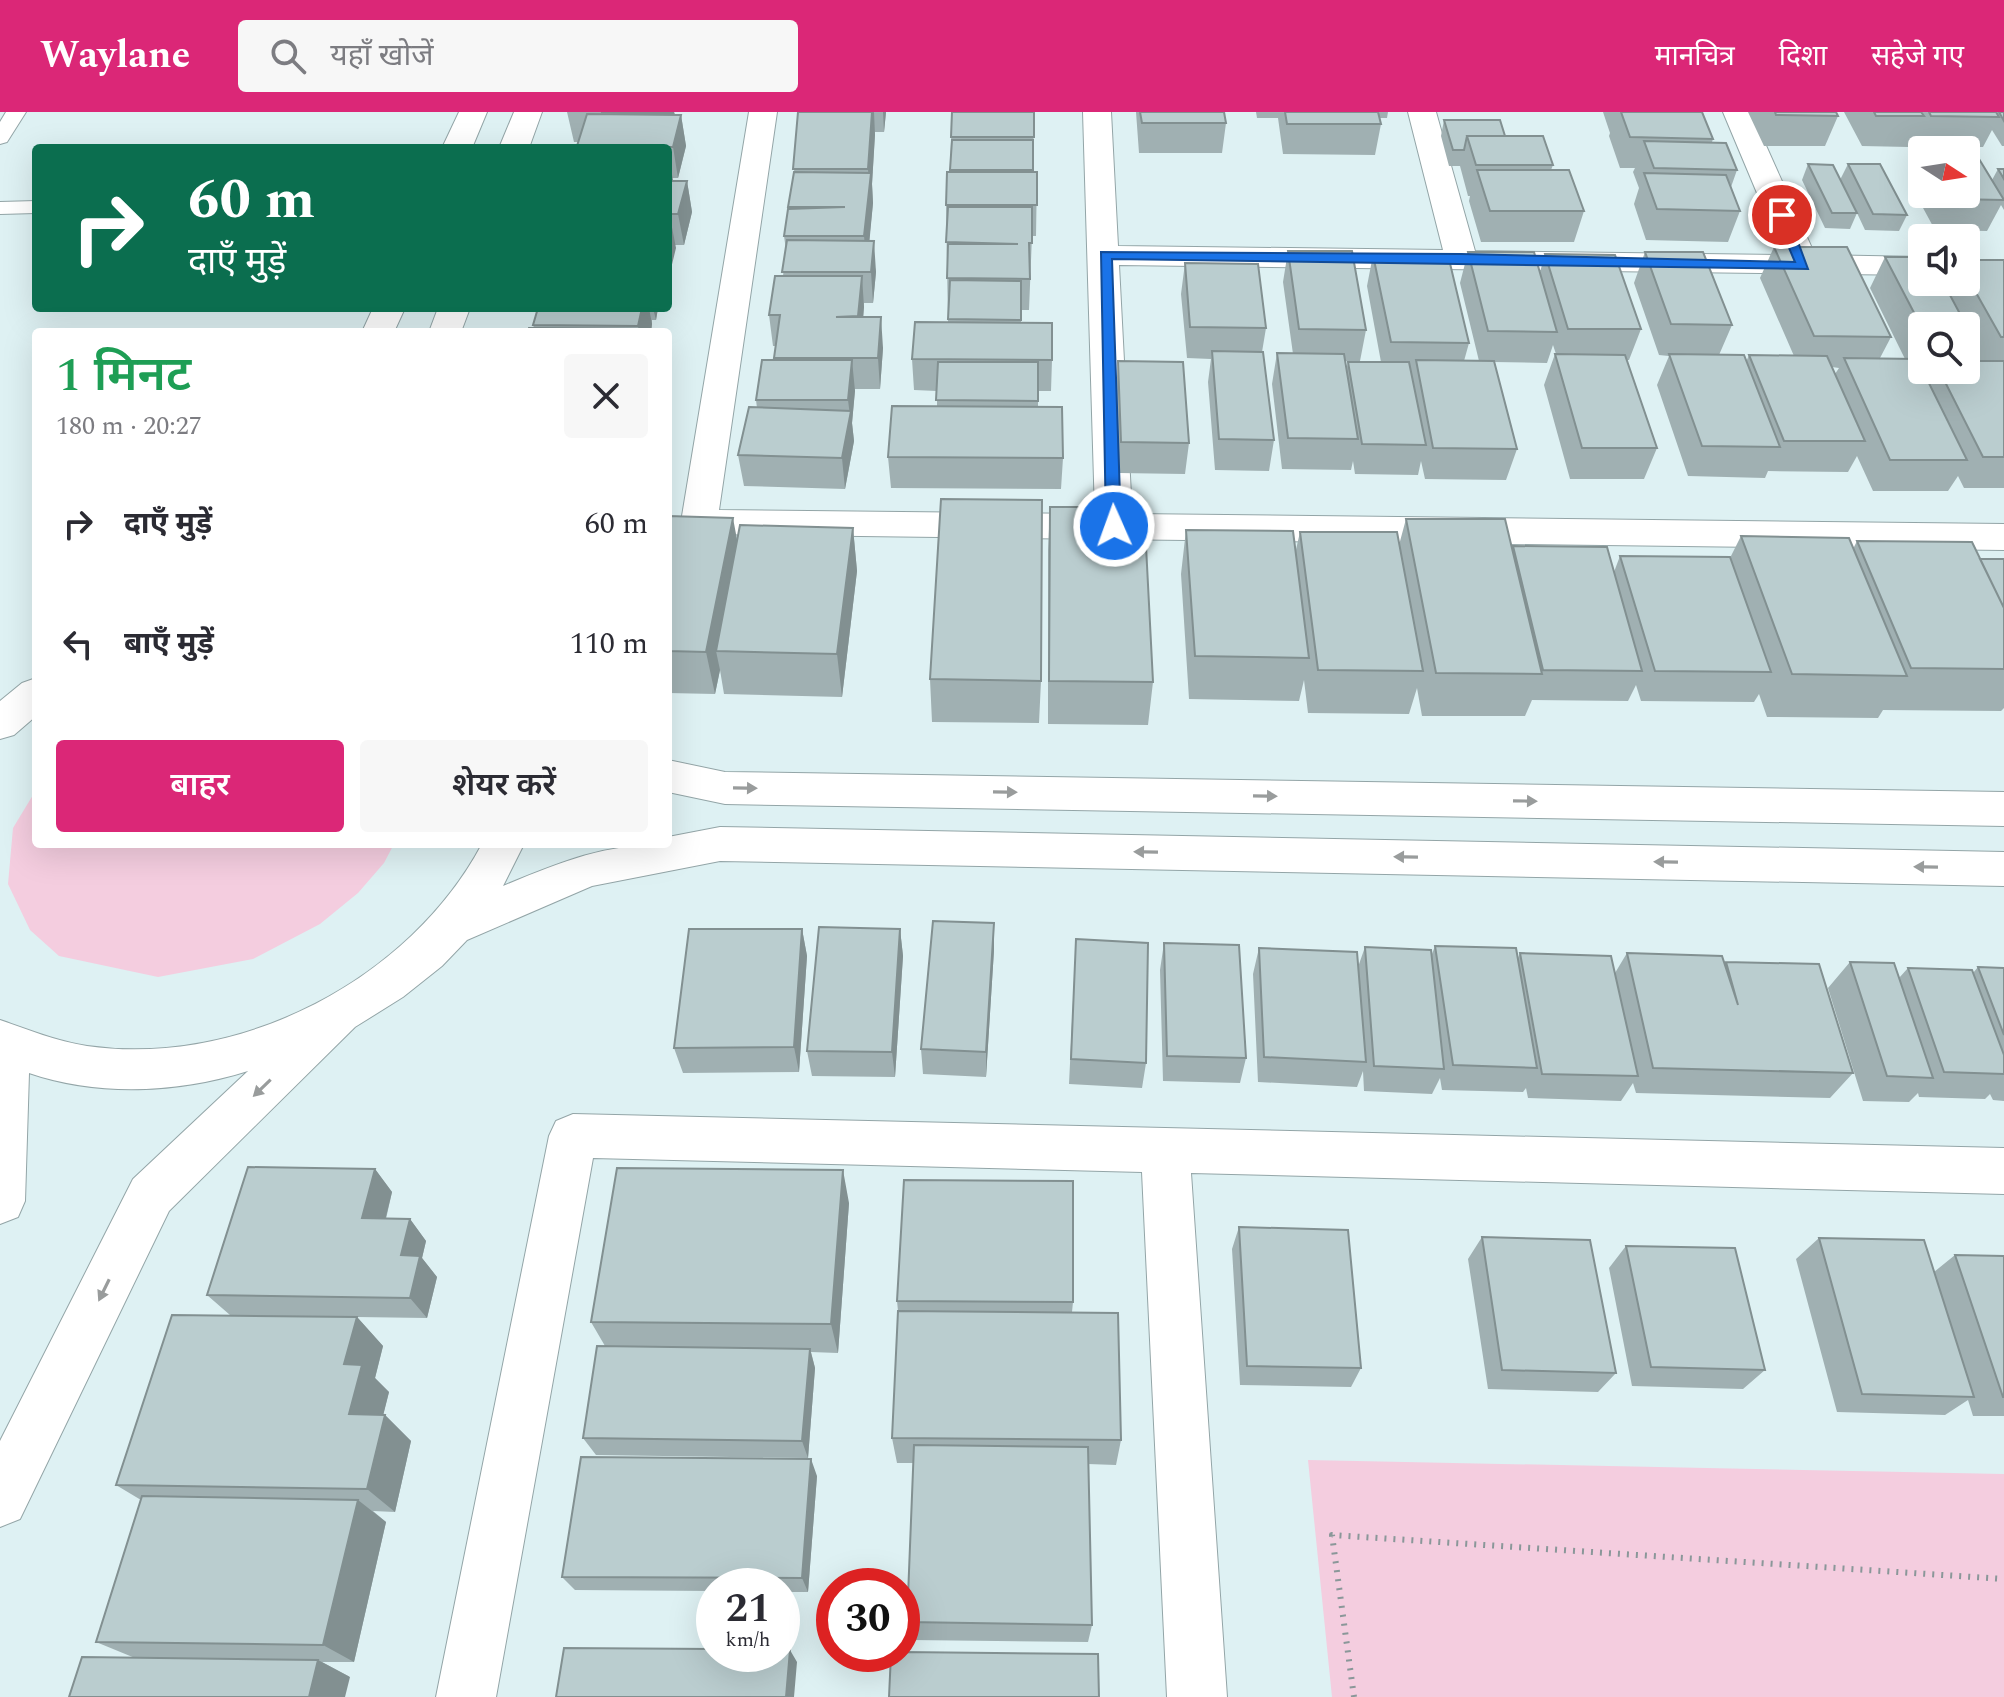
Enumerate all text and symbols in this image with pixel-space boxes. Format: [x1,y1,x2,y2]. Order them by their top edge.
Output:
search box [238,20,798,92]
text: Waylane [40,27,190,85]
text: यहाँ खोजें [330,33,433,79]
icon: search [266,34,310,78]
text: मानचित्र [1655,35,1735,78]
text: दिशा [1779,35,1827,78]
text: सहेजे गए [1871,35,1964,78]
north arrow [1908,136,1980,208]
map controls [1908,136,1980,384]
text: 60 m [188,158,315,243]
icon: right [56,176,160,280]
pin [1748,181,1816,249]
icon: arrive [1760,193,1804,237]
button: sound [1908,224,1980,296]
text: दाएँ मुड़ें [188,235,286,290]
button: search [1908,312,1980,384]
text: 1 मिनट [56,339,191,412]
button: close [564,354,648,438]
text: 180 m · 20:27 [56,406,202,446]
position arrow [1072,484,1156,568]
text: दाएँ मुड़ें [124,501,212,547]
text: 60 m [585,501,648,547]
icon: right [56,502,100,546]
text: बाएँ मुड़ें [124,621,214,667]
text: 110 m [570,621,648,667]
icon: left [56,622,100,666]
button: बाहर [56,740,344,832]
button: शेयर करें [360,740,648,832]
one-way arrow [733,782,758,794]
one-way arrow [993,786,1018,798]
one-way arrow [1253,790,1278,803]
one-way arrow [1513,794,1538,807]
one-way arrow [1133,846,1158,859]
one-way arrow [1393,851,1418,864]
one-way arrow [1653,856,1678,869]
one-way arrow [1913,861,1938,874]
one-way arrow [253,1078,272,1097]
one-way arrow [97,1278,111,1301]
speed limit sign: 30 [816,1568,920,1672]
text: 21 [726,1579,770,1640]
text: km/h [726,1625,771,1655]

